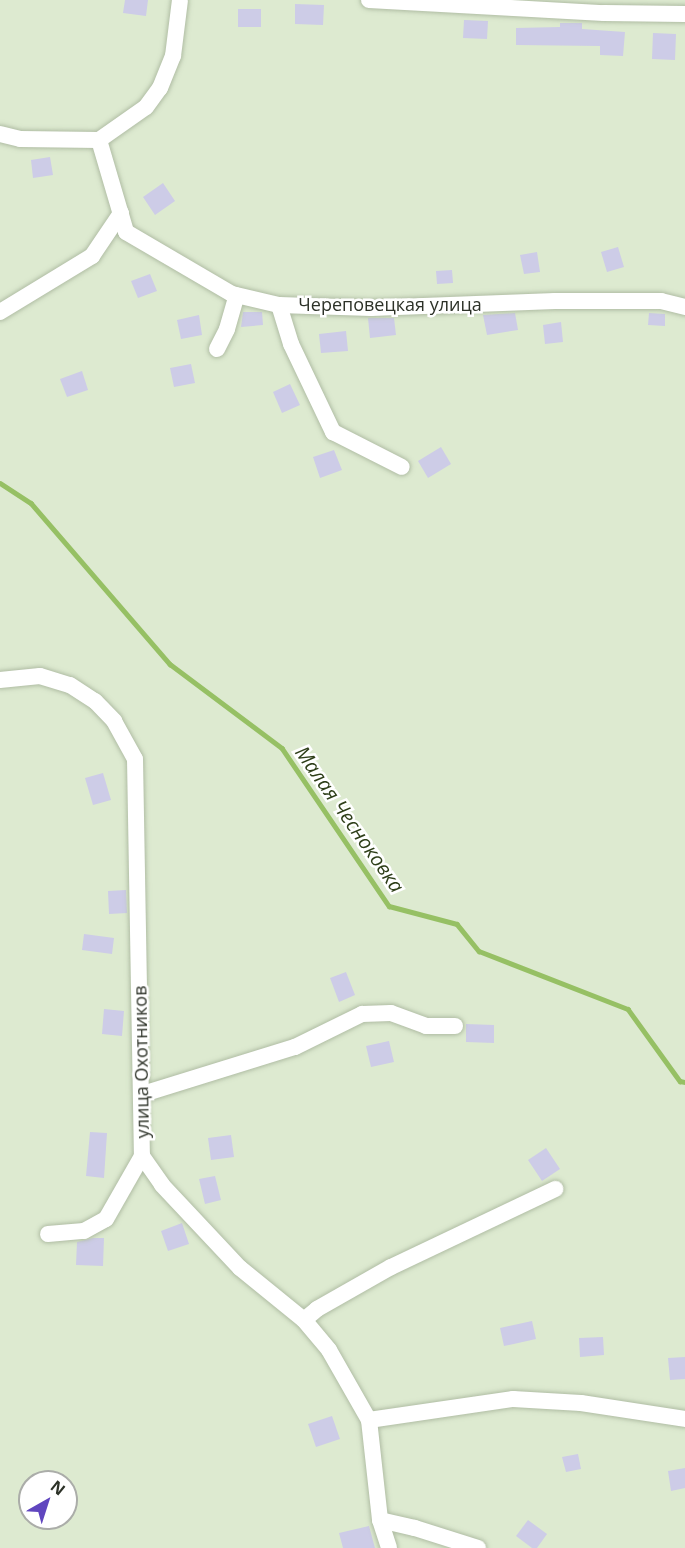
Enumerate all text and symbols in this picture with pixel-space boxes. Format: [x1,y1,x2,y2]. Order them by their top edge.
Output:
street label: Череповецкая улица [298,293,482,315]
water label: Малая Чесноковка [290,741,410,897]
street label: улица Охотников [129,985,153,1139]
north arrow [18,1470,78,1530]
text: N [46,1475,70,1500]

